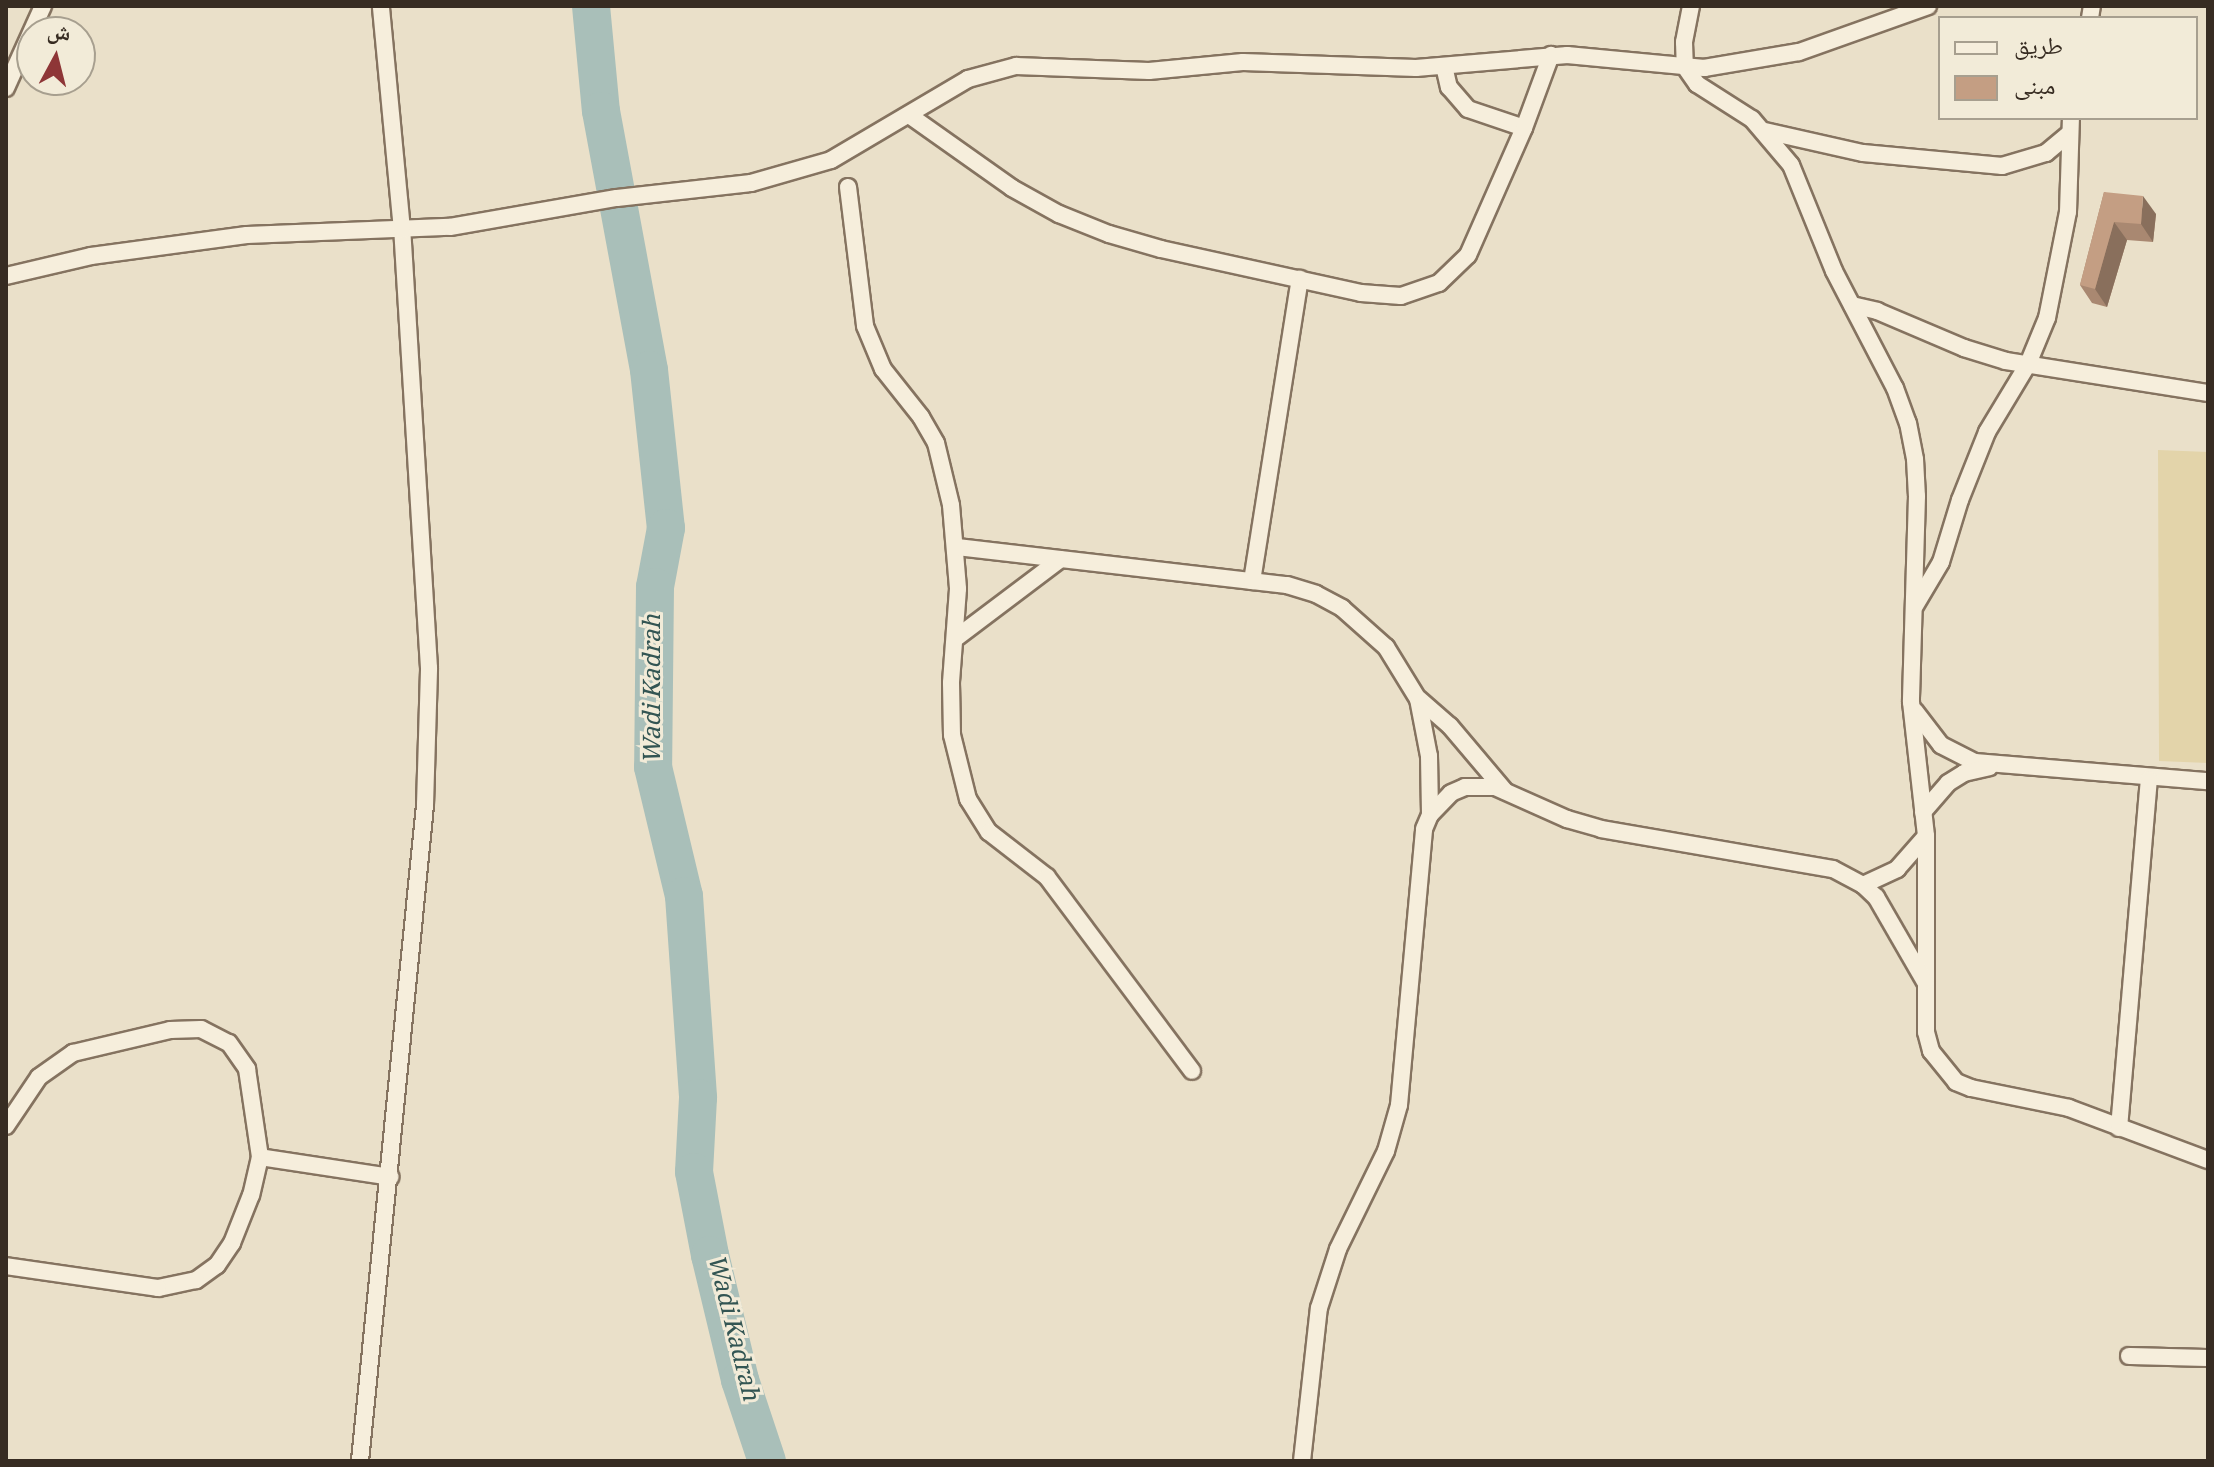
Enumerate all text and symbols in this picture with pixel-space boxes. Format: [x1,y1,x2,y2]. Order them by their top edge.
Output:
text: ش [45,14,73,54]
north arrow [16,16,96,96]
legend [1938,16,2198,120]
text: طريق [2014,28,2063,69]
text: مبنى [2014,68,2055,109]
water label: Wadi Kadrah [641,614,669,764]
water label: Wadi Kadrah [699,1252,763,1404]

